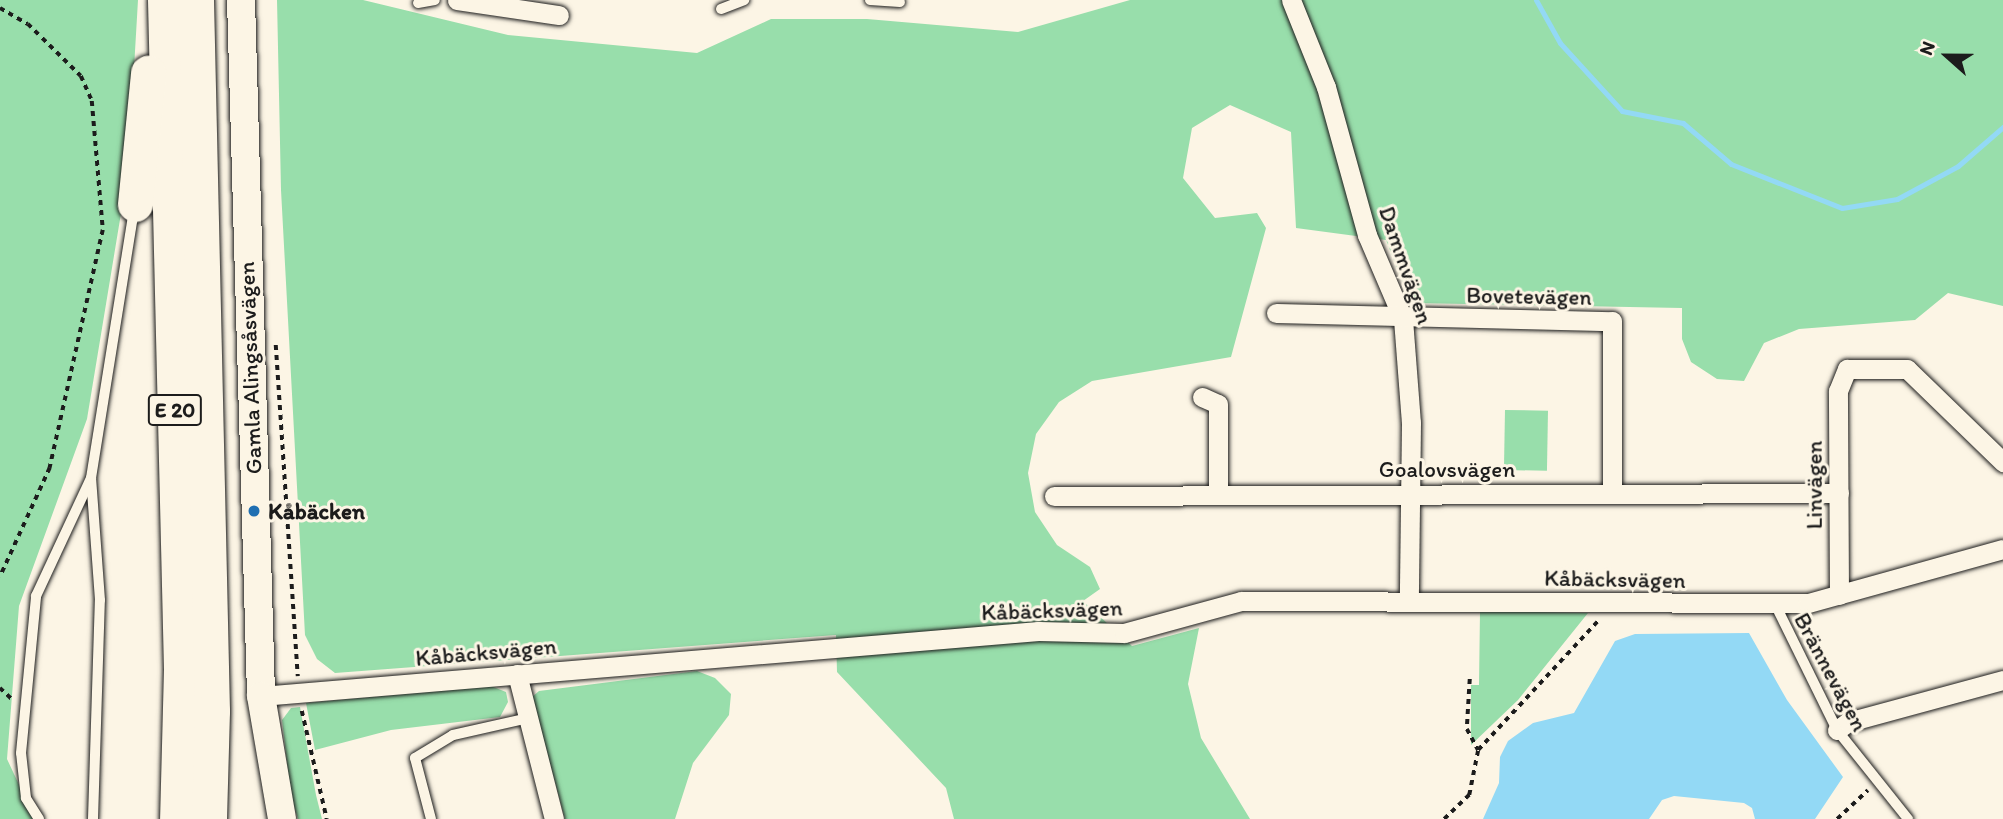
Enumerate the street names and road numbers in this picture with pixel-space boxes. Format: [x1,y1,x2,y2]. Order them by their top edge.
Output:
street label: Dammvägen [1373,203,1439,327]
street label: Gamla Alingsåsvägen [233,262,267,474]
street label: Bovetevägen [1466,281,1592,311]
road number: E 20 [147,392,203,428]
street label: Linvägen [1800,441,1828,529]
street label: Goalovsvägen [1379,455,1515,483]
street label: Kåbäcksvägen [1544,564,1686,594]
street label: Kåbäcksvägen [981,594,1123,626]
street label: Brännevägen [1788,608,1874,736]
street label: Kåbäcksvägen [414,632,558,672]

